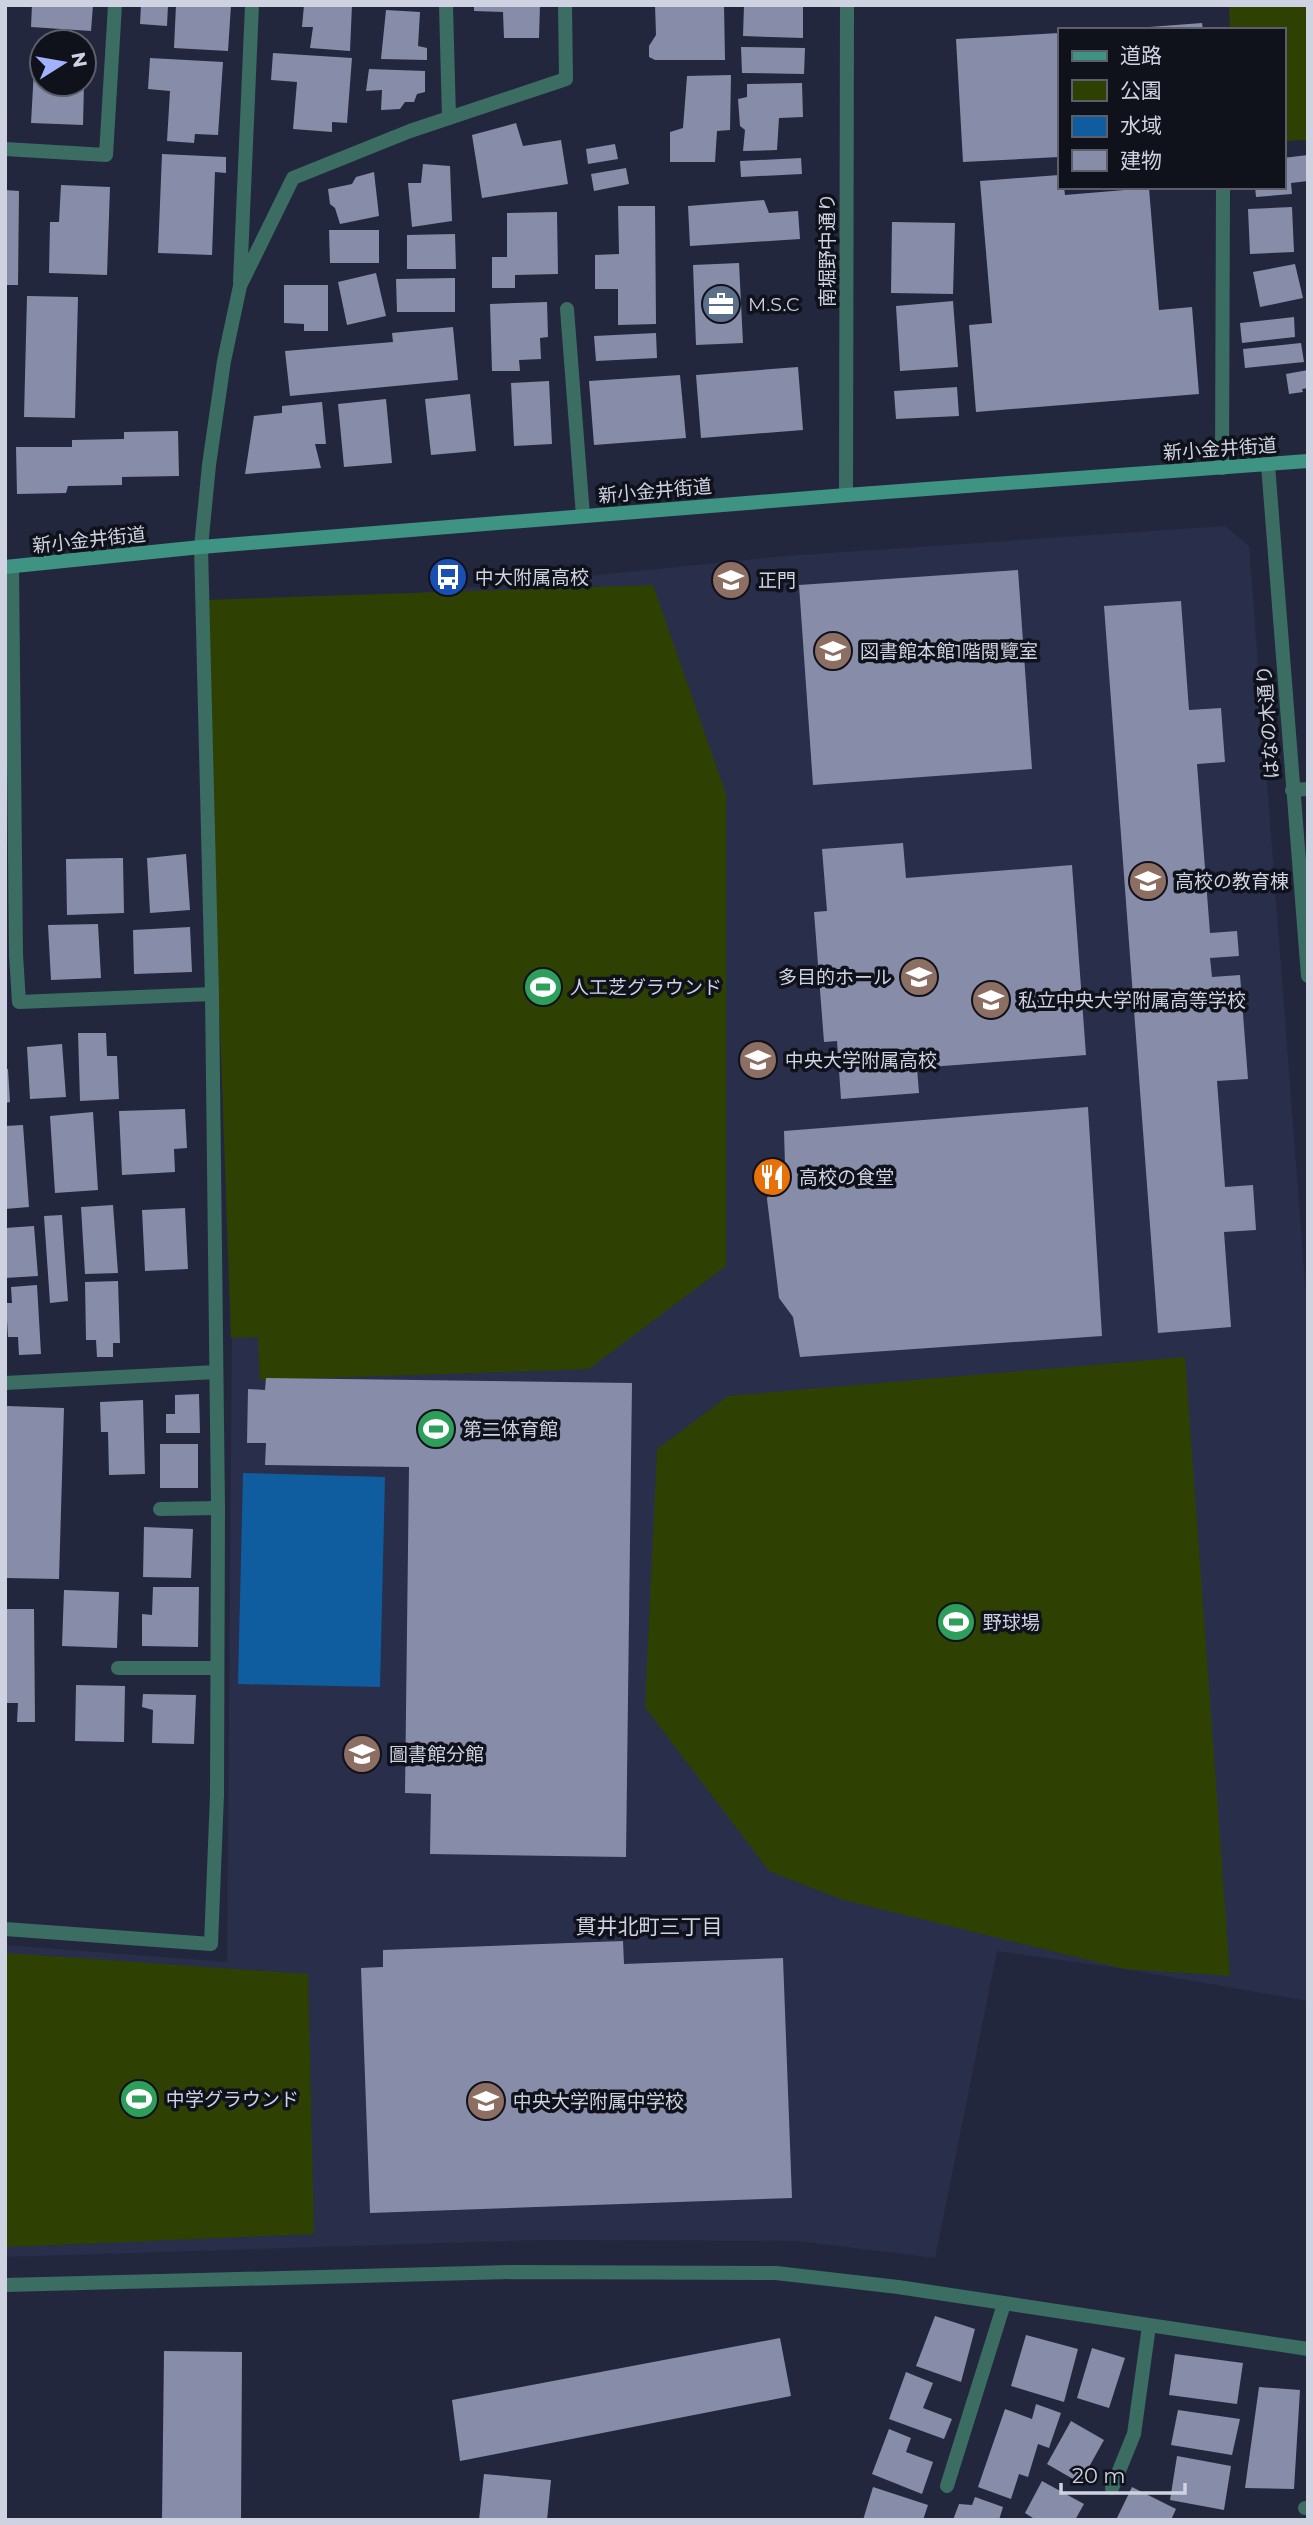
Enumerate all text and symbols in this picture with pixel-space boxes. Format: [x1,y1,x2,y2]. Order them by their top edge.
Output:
north arrow [28,28,98,98]
legend [1058,28,1285,189]
text: 道路 [1120,43,1162,68]
text: N [66,50,92,70]
text: 公園 [1120,78,1162,103]
text: 水域 [1120,113,1162,138]
text: 建物 [1120,148,1162,173]
street label: 南堀野中通り [816,193,839,307]
office icon: M.S.C [700,283,742,325]
place label: M.S.C [748,293,800,316]
street label: 新小金井街道 [1162,434,1278,464]
street label: 新小金井街道 [597,475,713,507]
street label: 新小金井街道 [31,523,147,557]
bus stop icon: 中大附属高校 [427,556,469,598]
school or university icon: 正門 [710,559,752,601]
place label: 中大附属高校 [475,566,589,589]
place label: 正門 [758,569,796,592]
school or university icon: 図書館本館1階閱覽室 [812,630,854,672]
place label: 図書館本館1階閱覽室 [860,640,1038,663]
street label: はなの木通り [1253,664,1283,780]
school or university icon: 高校の教育棟 [1127,860,1169,902]
place label: 高校の教育棟 [1175,870,1289,893]
school or university icon: 多目的ホール [898,956,940,998]
sports icon: 人工芝グラウンド [522,966,564,1008]
place label: 多目的ホール [778,966,892,989]
place label: 人工芝グラウンド [570,976,722,999]
school or university icon: 私立中央大学附属高等学校 [970,979,1012,1021]
place label: 私立中央大学附属高等学校 [1018,989,1246,1012]
school or university icon: 中央大学附属高校 [737,1039,779,1081]
place label: 中央大学附属高校 [785,1049,937,1072]
restaurant icon: 高校の食堂 [751,1156,793,1198]
place label: 高校の食堂 [799,1166,894,1189]
sports icon: 第二体育館 [415,1408,457,1450]
place label: 第二体育館 [463,1418,558,1441]
sports icon: 野球場 [935,1601,977,1643]
place label: 野球場 [983,1611,1040,1634]
school or university icon: 圖書館分館 [341,1733,383,1775]
place label: 圖書館分館 [389,1743,484,1766]
district label: 貫井北町三丁目 [576,1914,723,1939]
sports icon: 中学グラウンド [118,2078,160,2120]
school or university icon: 中央大学附属中学校 [465,2080,507,2122]
place label: 中学グラウンド [166,2088,299,2111]
place label: 中央大学附属中学校 [513,2090,684,2113]
scale bar [1061,2452,1185,2496]
text: 20 m [1072,2463,1126,2488]

